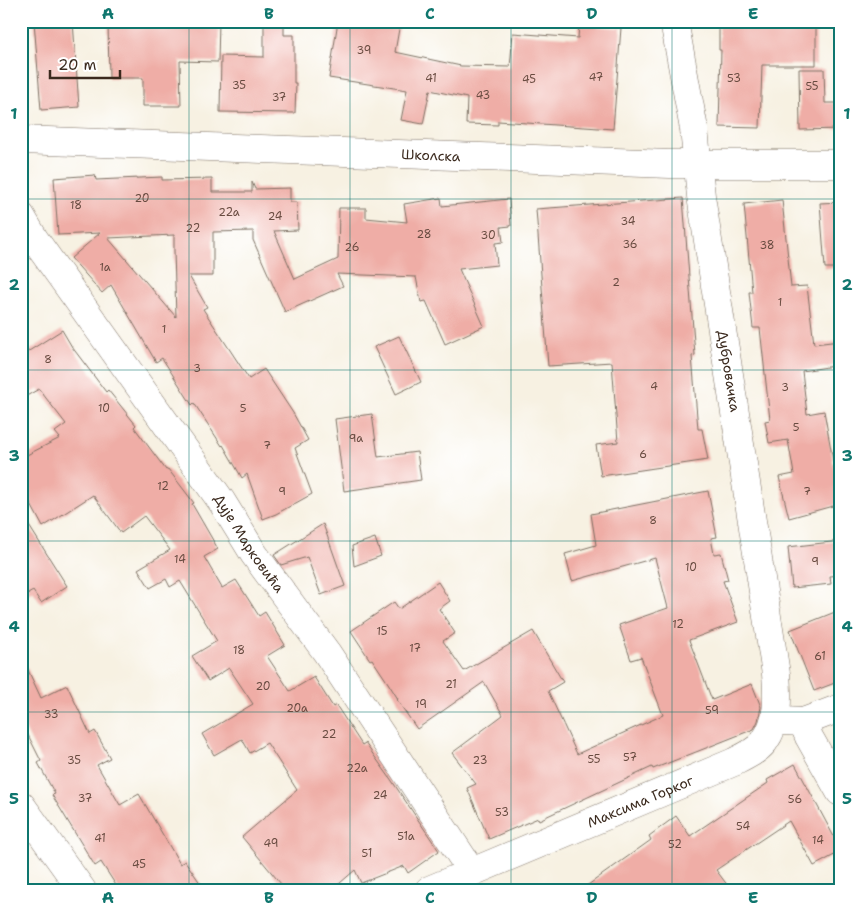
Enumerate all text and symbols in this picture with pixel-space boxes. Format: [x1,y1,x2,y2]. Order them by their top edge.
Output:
text: A [102,3,114,24]
text: B [264,3,274,24]
text: C [425,3,435,24]
text: D [586,3,598,24]
text: E [748,3,758,24]
house number: 39 [357,43,371,58]
scale bar [50,48,120,80]
text: 20 m [58,55,97,75]
house number: 47 [589,70,604,85]
house number: 41 [425,71,437,86]
house number: 53 [727,71,741,86]
house number: 45 [522,72,536,87]
house number: 35 [232,78,246,93]
house number: 55 [805,79,819,94]
house number: 43 [476,88,490,103]
house number: 37 [272,90,287,105]
text: 1 [10,103,18,124]
text: 1 [843,103,851,124]
street label: Школска [401,145,461,165]
house number: 20 [134,191,150,206]
house number: 18 [70,198,82,213]
house number: 22a [218,205,240,220]
house number: 24 [268,209,283,224]
house number: 34 [621,214,636,229]
house number: 22 [186,221,200,236]
house number: 28 [416,227,432,242]
house number: 30 [480,228,496,243]
house number: 36 [622,237,638,252]
house number: 38 [759,238,775,253]
house number: 26 [345,240,359,255]
house number: 1a [99,260,111,275]
text: 2 [8,274,20,295]
text: 2 [841,274,853,295]
house number: 2 [612,275,620,290]
house number: 1 [778,295,782,310]
house number: 1 [162,322,166,337]
street label: Дубровачка [714,329,744,414]
house number: 8 [44,352,52,367]
house number: 3 [193,361,201,376]
house number: 4 [650,379,658,394]
house number: 3 [781,380,789,395]
house number: 10 [98,401,110,416]
house number: 5 [240,401,247,416]
house number: 5 [793,420,800,435]
house number: 9a [349,431,363,446]
house number: 7 [263,438,271,453]
text: 3 [8,445,20,466]
text: 3 [841,445,853,466]
house number: 6 [639,447,647,462]
house number: 12 [157,479,169,494]
house number: 9 [278,484,286,499]
house number: 7 [803,484,811,499]
street label: Дује Марковића [210,490,289,596]
house number: 8 [649,513,657,528]
house number: 14 [174,552,186,567]
house number: 9 [811,554,819,569]
house number: 10 [685,560,697,575]
text: 4 [8,616,20,637]
text: 4 [841,616,853,637]
house number: 12 [672,617,684,632]
house number: 15 [376,624,388,639]
house number: 17 [409,641,421,656]
house number: 18 [233,643,245,658]
house number: 61 [814,649,826,664]
house number: 21 [445,677,457,692]
house number: 20 [255,679,271,694]
house number: 19 [415,697,427,712]
house number: 20a [286,701,308,716]
house number: 59 [705,703,719,718]
house number: 33 [44,707,58,722]
house number: 22 [322,727,336,742]
house number: 57 [623,750,637,765]
house number: 55 [587,752,601,767]
house number: 35 [67,753,81,768]
house number: 23 [473,753,487,768]
house number: 22a [346,761,368,776]
street label: Максима Горког [584,771,697,832]
text: 5 [9,788,19,809]
house number: 24 [373,788,388,803]
text: 5 [842,788,852,809]
house number: 37 [78,791,93,806]
house number: 56 [788,792,802,807]
house number: 53 [495,805,509,820]
house number: 54 [736,819,750,834]
house number: 51a [397,829,415,844]
house number: 41 [94,831,106,846]
house number: 14 [812,833,824,848]
house number: 49 [264,836,278,851]
house number: 52 [668,837,682,852]
house number: 51 [362,846,372,861]
house number: 45 [132,857,146,872]
text: A [102,887,114,908]
text: B [264,887,274,908]
text: C [425,887,435,908]
text: D [586,887,598,908]
text: E [748,887,758,908]

